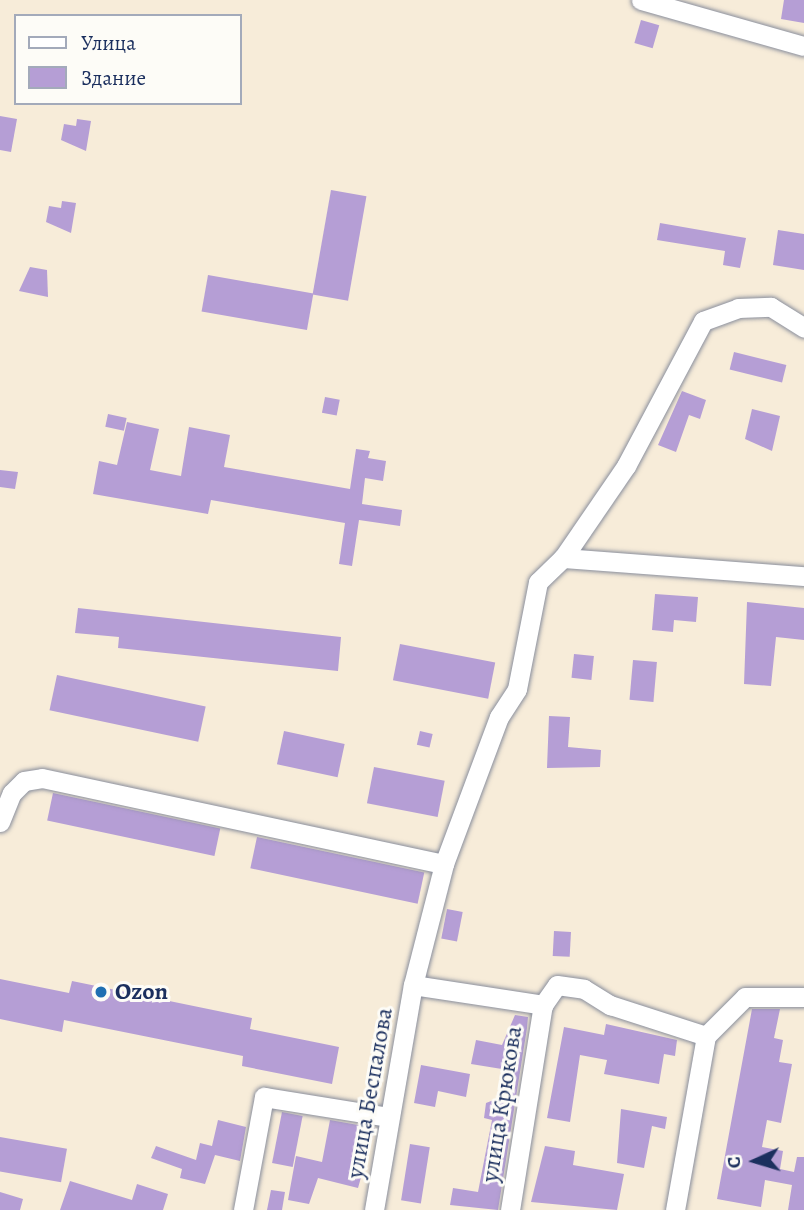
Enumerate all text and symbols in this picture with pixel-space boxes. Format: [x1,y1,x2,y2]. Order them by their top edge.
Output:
legend [14,14,242,105]
text: Улица [81,29,136,57]
text: Здание [81,64,146,92]
place label: Ozon [115,978,168,1006]
marker: Ozon [93,984,109,1000]
street label: улица Беспалова [341,1005,399,1181]
street label: улица Крюкова [475,1024,529,1184]
north arrow [720,1126,790,1196]
text: С [721,1156,747,1169]

